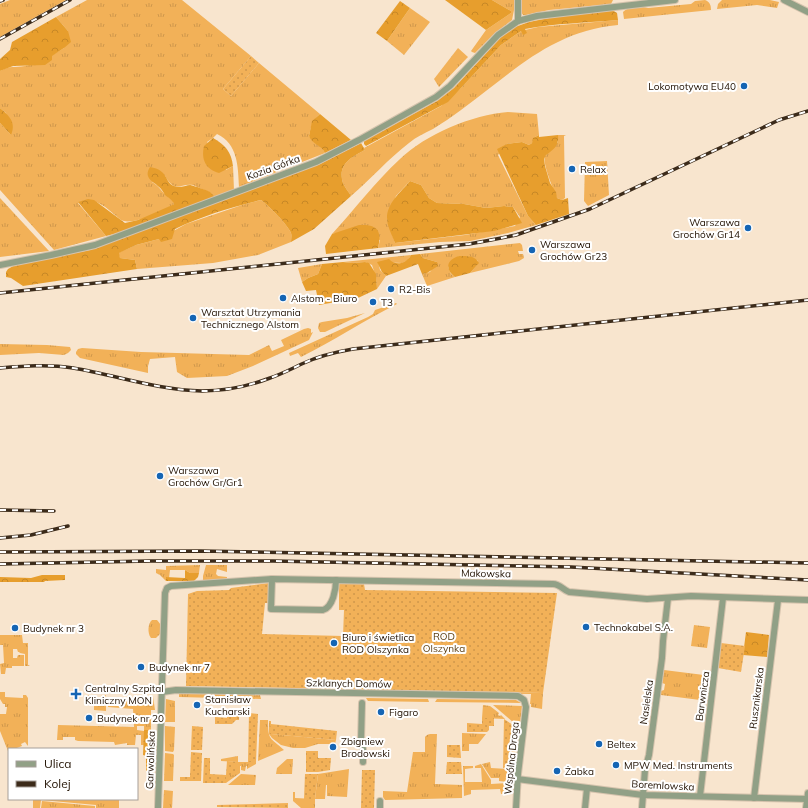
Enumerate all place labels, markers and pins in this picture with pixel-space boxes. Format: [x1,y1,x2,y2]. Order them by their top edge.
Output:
place label: Lokomotywa EU40 [648,80,736,93]
marker: Lokomotywa EU40 [739,81,749,91]
place label: Relax [580,163,607,176]
marker: Relax [567,164,577,174]
place label: Warszawa Grochów Gr14 [673,216,740,241]
marker: Warszawa Grochów Gr14 [743,223,753,233]
place label: Warszawa Grochów Gr23 [540,238,607,263]
marker: Warszawa Grochów Gr23 [527,245,537,255]
place label: R2-Bis [399,283,430,296]
marker: R2-Bis [386,284,396,294]
place label: Alstom - Biuro [291,292,358,305]
marker: Alstom - Biuro [278,293,288,303]
place label: T3 [381,296,393,309]
marker: T3 [368,297,378,307]
place label: Warsztat Utrzymania Technicznego Alstom [201,306,301,331]
marker: Warsztat Utrzymania Technicznego Alstom [188,313,198,323]
place label: Warszawa Grochów Gr/Gr1 [168,464,243,489]
marker: Warszawa Grochów Gr/Gr1 [155,471,165,481]
place label: Technokabel S.A. [594,621,673,634]
place label: Budynek nr 3 [23,622,84,635]
marker: Technokabel S.A. [581,622,591,632]
marker: Budynek nr 3 [10,623,20,633]
place label: Biuro i świetlica ROD Olszynka [342,631,414,656]
marker: Biuro i świetlica ROD Olszynka [329,638,339,648]
place label: Budynek nr 7 [149,661,210,674]
marker: Budynek nr 7 [136,662,146,672]
place label: Centralny Szpital Kliniczny MON [85,682,164,707]
marker: Centralny Szpital Kliniczny MON [70,688,82,700]
place label: Stanisław Kucharski [205,693,251,718]
marker: Stanisław Kucharski [192,700,202,710]
place label: Figaro [389,706,419,719]
marker: Figaro [376,707,386,717]
place label: Budynek nr 20 [97,712,164,725]
marker: Budynek nr 20 [84,713,94,723]
place label: Zbigniew Brodowski [341,735,390,760]
place label: Beltex [607,738,636,751]
marker: Beltex [594,739,604,749]
marker: Zbigniew Brodowski [328,742,338,752]
place label: MPW Med. Instruments [624,759,733,772]
marker: MPW Med. Instruments [611,760,621,770]
place label: Żabka [565,765,594,778]
marker: Żabka [552,766,562,776]

